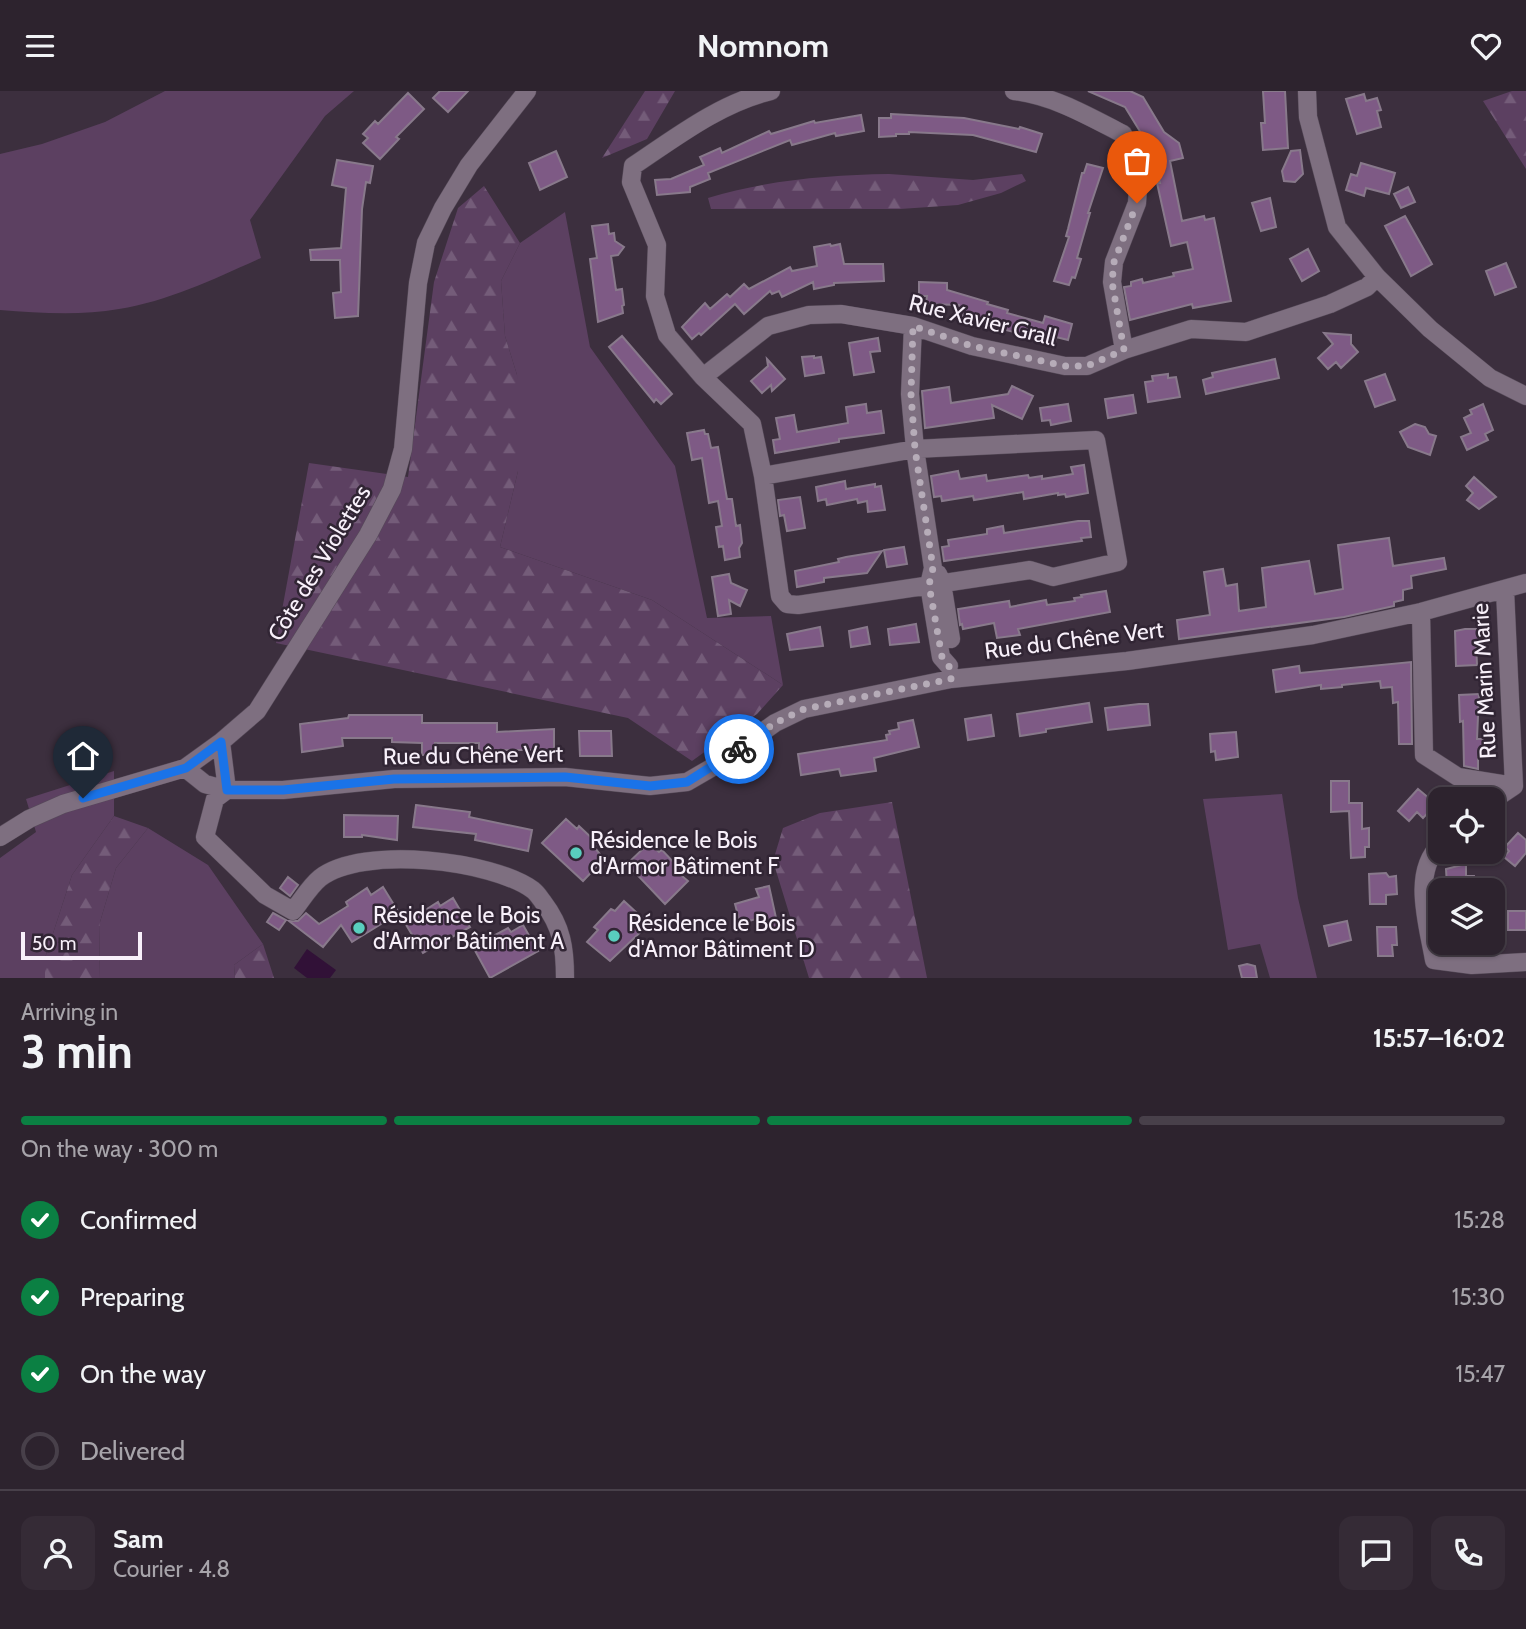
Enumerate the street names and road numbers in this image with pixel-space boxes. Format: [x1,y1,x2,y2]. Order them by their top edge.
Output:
street label: Rue Xavier Grall [906,288,1060,352]
street label: Côte des Violettes [262,480,376,646]
street label: Rue Marin Marie [1466,602,1502,760]
street label: Rue du Chêne Vert [983,615,1165,665]
street label: Rue du Chêne Vert [383,739,564,771]

